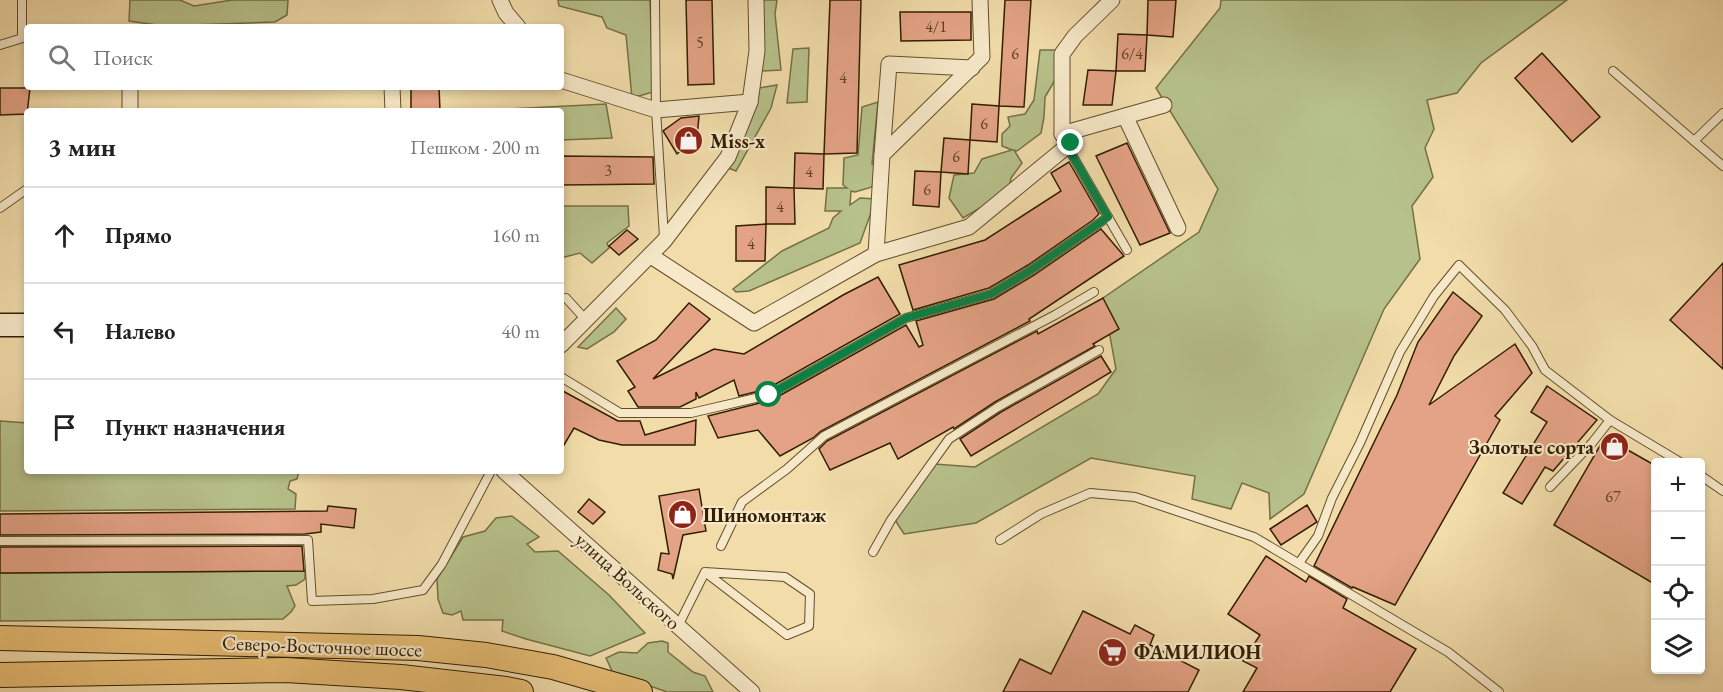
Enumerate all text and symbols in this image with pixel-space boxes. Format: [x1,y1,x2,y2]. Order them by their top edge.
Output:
house number: 4/1 [925,16,947,37]
search box [24,24,564,90]
house number: 5 [696,32,704,53]
icon: search [45,41,78,74]
text: Поиск [93,43,153,72]
house number: 6 [1011,43,1019,64]
house number: 6/4 [1121,43,1143,64]
house number: 4 [839,67,847,88]
house number: 6 [980,113,988,134]
shop icon: Miss-x [673,125,705,157]
place label: Miss-x [710,128,765,154]
route end [1057,129,1083,155]
text: 3 мин [48,130,116,164]
text: Пешком · 200 m [410,134,540,160]
house number: 6 [952,146,960,167]
house number: 3 [604,160,612,181]
house number: 4 [805,161,813,182]
house number: 6 [923,179,931,200]
house number: 4 [776,196,784,217]
icon: ahead [48,219,81,252]
text: Прямо [105,221,172,250]
text: 160 m [492,222,540,248]
house number: 4 [747,233,755,254]
icon: left [48,315,81,348]
text: Налево [105,317,175,346]
text: 40 m [501,318,540,344]
route start [755,381,781,407]
icon: arrive [48,411,81,444]
text: Пункт назначения [105,413,285,442]
shop icon: Золотые сорта [1599,431,1631,463]
place label: Золотые сорта [1469,434,1594,460]
map controls [1651,458,1705,674]
button: + [1651,458,1705,512]
house number: 67 [1605,486,1621,507]
shop icon: Шиномонтаж [666,499,698,531]
place label: Шиномонтаж [703,502,826,528]
button: − [1651,512,1705,566]
street label: улица Вольского [570,527,686,635]
button: locate [1651,566,1705,620]
button: layers [1651,620,1705,674]
street label: Северо-Восточное шоссе [222,630,423,662]
supermarket icon: ФАМИЛИОН [1097,636,1129,668]
place label: ФАМИЛИОН [1134,639,1261,665]

